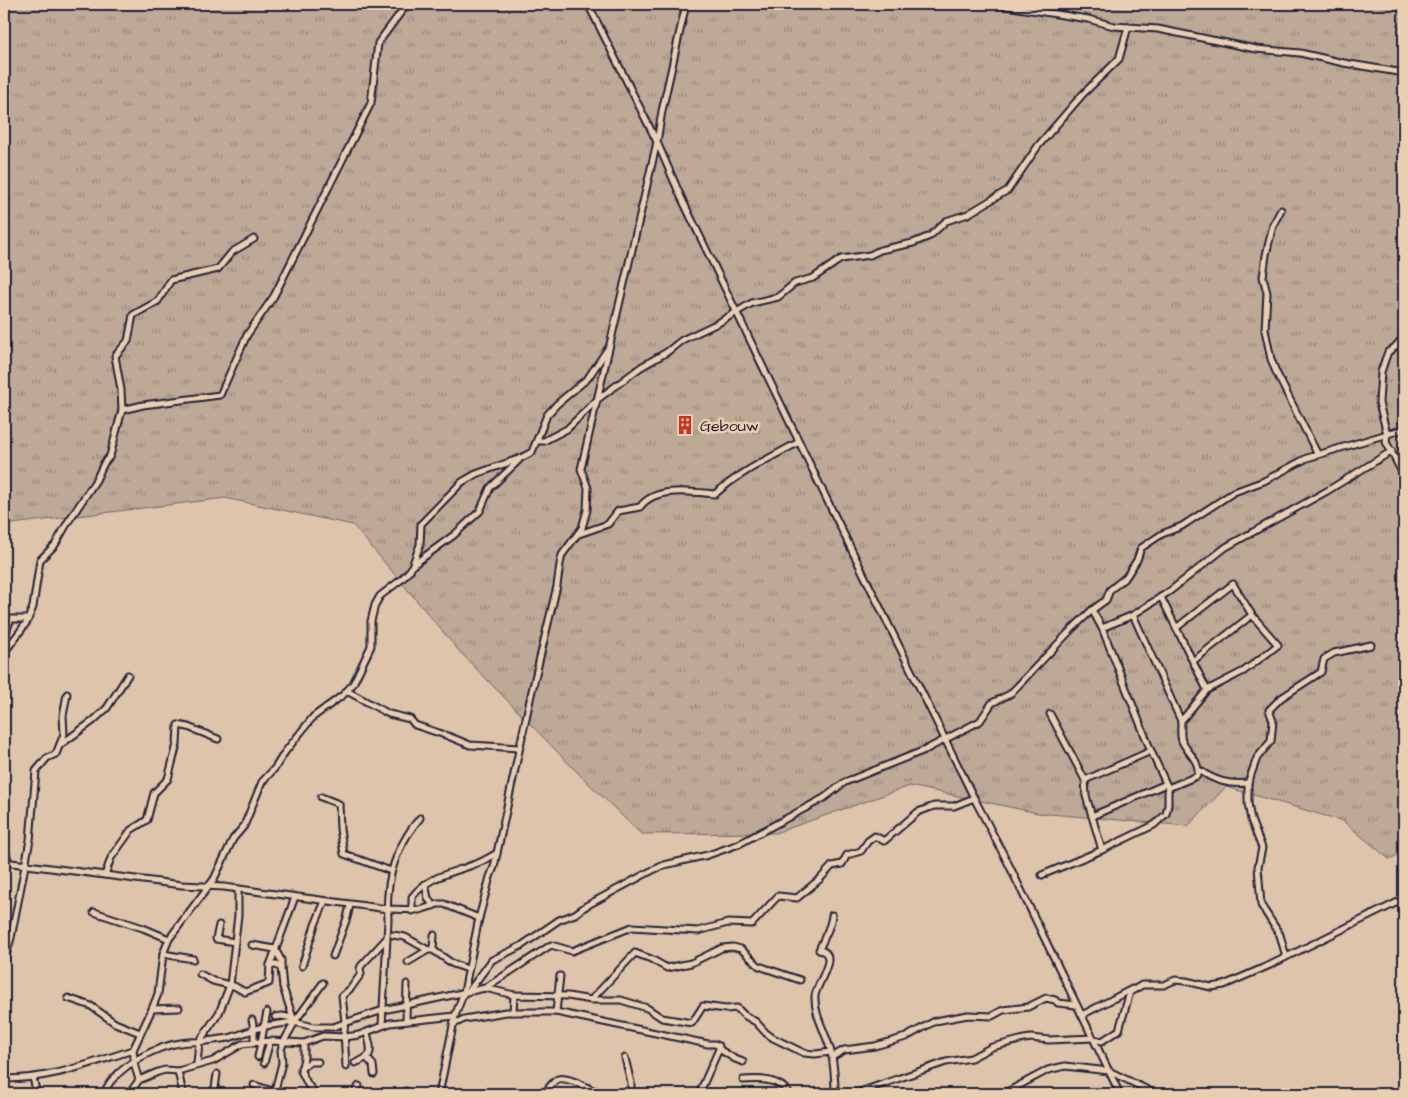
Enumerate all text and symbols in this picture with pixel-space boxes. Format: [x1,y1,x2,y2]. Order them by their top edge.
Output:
building icon: Gebouw [674,414,696,436]
place label: Gebouw [700,415,759,437]

